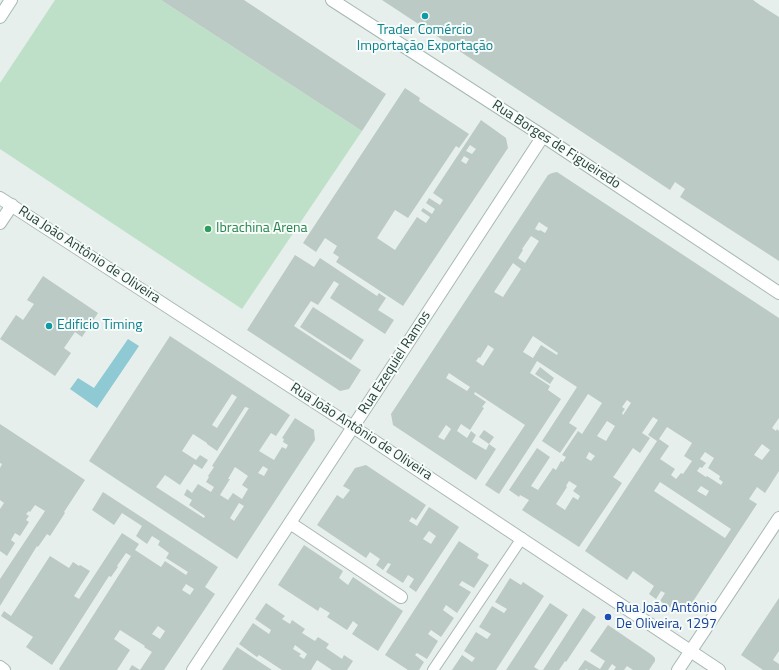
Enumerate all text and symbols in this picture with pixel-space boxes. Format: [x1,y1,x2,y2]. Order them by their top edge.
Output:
marker: Trader Comércio Importação Exportação [420,11,430,21]
place label: Trader Comércio Importação Exportação [357,23,493,56]
street label: Rua Borges de Figueiredo [489,97,623,193]
street label: Rua João Antônio de Oliveira [15,203,163,307]
place label: Ibrachina Arena [216,221,308,237]
marker: Ibrachina Arena [203,224,213,234]
street label: Rua Ezequiel Ramos [355,308,435,418]
place label: Edificio Timing [57,318,142,334]
marker: Edificio Timing [44,321,54,331]
street label: Rua João Antônio de Oliveira [287,380,435,484]
place label: Rua João Antônio De Oliveira, 1297 [616,601,717,634]
marker: Rua João Antônio De Oliveira, 1297 [603,612,613,622]

